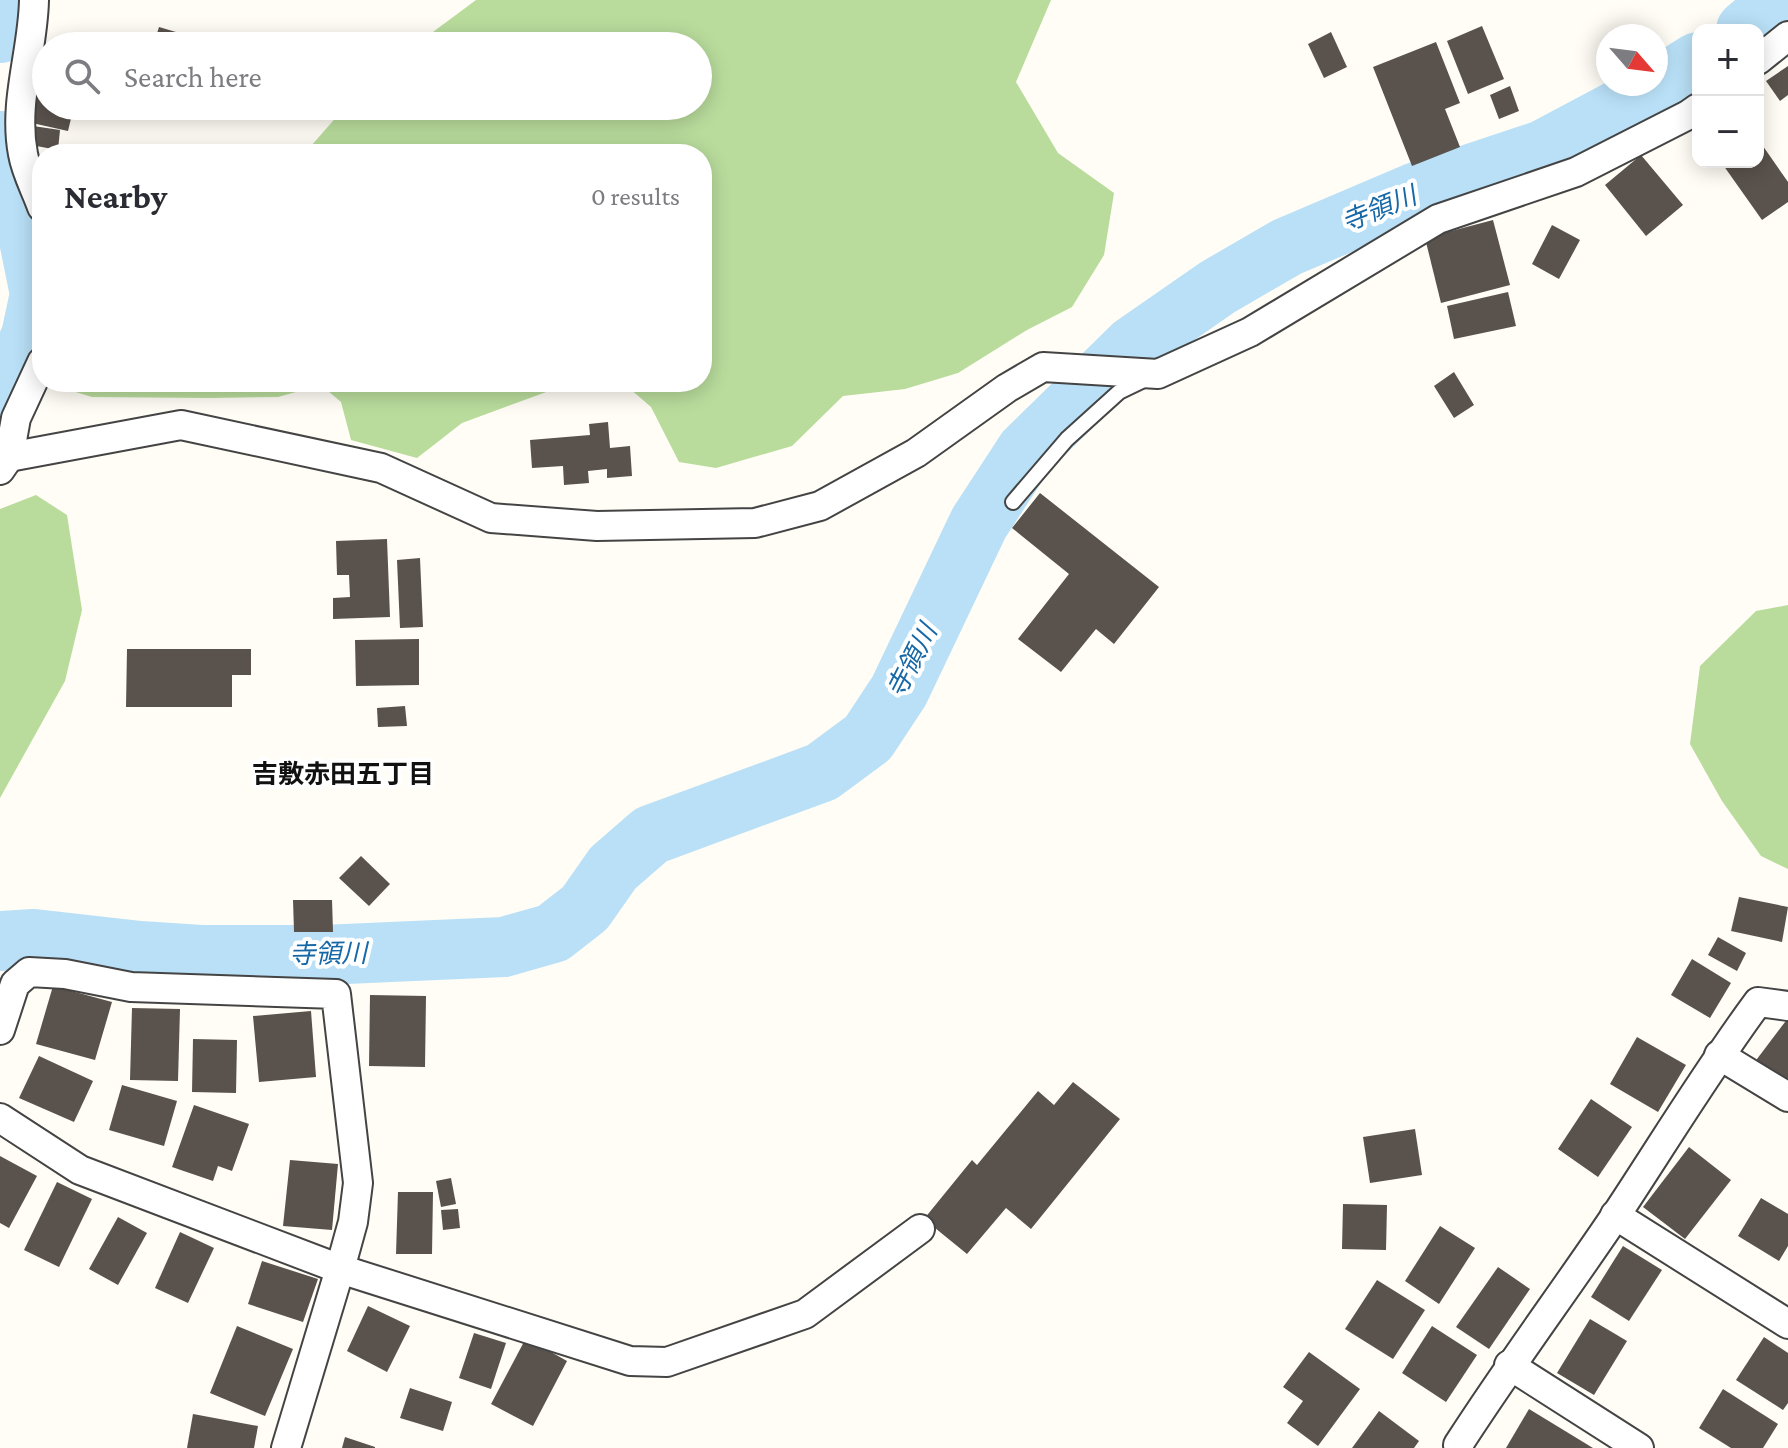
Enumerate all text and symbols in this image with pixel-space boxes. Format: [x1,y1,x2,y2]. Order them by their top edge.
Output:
north arrow [1596,24,1668,96]
map controls [1692,24,1764,168]
button: + [1692,24,1764,96]
search box [32,32,712,120]
icon: search [60,54,104,98]
text: Search here [124,60,262,93]
button: − [1692,96,1764,168]
text: Nearby [64,178,167,215]
water label: 寺領川 [1337,180,1423,237]
text: 0 results [591,182,680,211]
water label: 寺領川 [881,617,944,702]
district label: 吉敷赤田五丁目 [252,760,434,789]
water label: 寺領川 [289,939,370,969]

